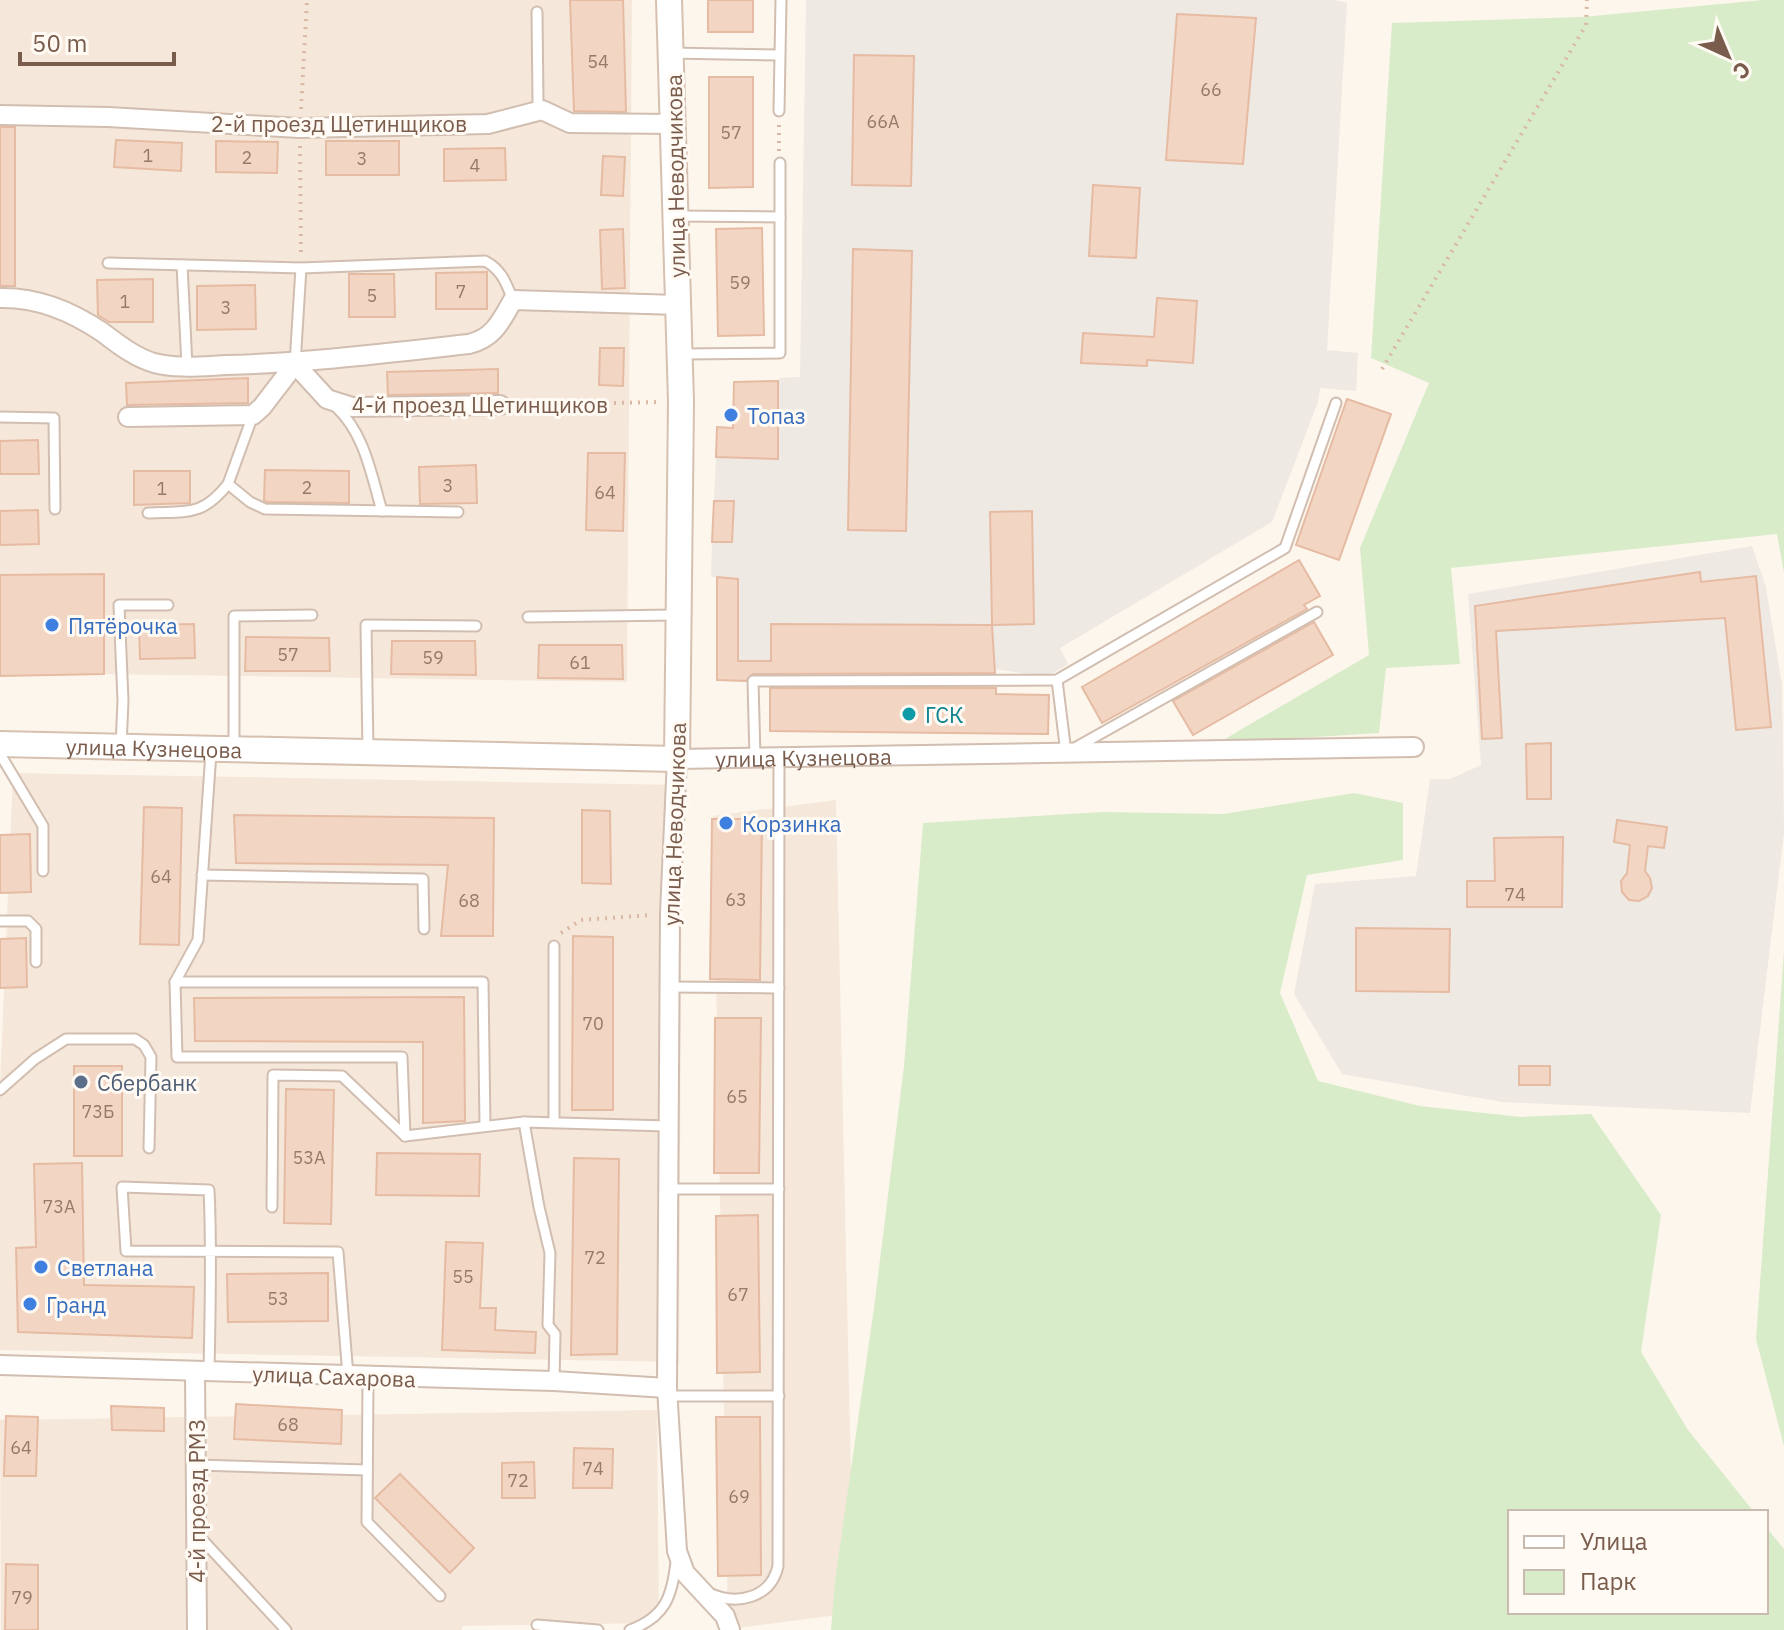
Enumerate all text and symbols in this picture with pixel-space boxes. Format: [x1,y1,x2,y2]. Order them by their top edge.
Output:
scale bar [20,16,174,66]
north arrow [1688,16,1768,96]
text: 50 m [32,27,87,59]
house number: 54 [587,50,609,73]
text: С [1727,55,1757,86]
street label: улица Неводчикова [659,74,691,278]
house number: 66 [1200,78,1222,101]
street label: 2-й проезд Щетинщиков [211,109,467,138]
house number: 66А [866,110,900,133]
house number: 57 [720,121,742,144]
house number: 1 [143,144,153,167]
house number: 2 [242,146,252,169]
house number: 3 [357,147,367,170]
house number: 4 [470,154,481,177]
house number: 59 [729,271,751,294]
house number: 7 [456,280,466,303]
house number: 5 [367,284,377,307]
house number: 1 [120,290,130,313]
house number: 3 [221,296,231,319]
street label: 4-й проезд Щетинщиков [352,390,608,419]
place label: Топаз [747,401,806,430]
marker: Топаз [722,406,740,424]
house number: 3 [443,474,453,497]
house number: 2 [302,476,312,499]
house number: 1 [157,477,167,500]
house number: 64 [594,481,616,504]
place label: Пятёрочка [68,611,178,640]
marker: Пятёрочка [43,616,61,634]
house number: 57 [277,643,299,666]
house number: 59 [422,646,444,669]
house number: 61 [569,651,591,674]
place label: ГСК [925,700,963,729]
marker: ГСК [900,705,918,723]
street label: улица Неводчикова [656,721,692,926]
street label: улица Кузнецова [65,731,243,764]
street label: улица Кузнецова [715,741,892,773]
place label: Корзинка [742,809,842,838]
marker: Корзинка [717,814,735,832]
house number: 64 [150,865,172,888]
house number: 74 [1504,883,1526,906]
house number: 63 [725,888,747,911]
house number: 68 [458,889,480,912]
house number: 70 [582,1012,604,1035]
place label: Сбербанк [97,1068,197,1097]
marker: Сбербанк [72,1073,90,1091]
house number: 65 [726,1085,748,1108]
house number: 73Б [81,1100,115,1123]
house number: 53А [292,1146,326,1169]
house number: 73А [42,1195,76,1218]
house number: 72 [584,1246,606,1269]
place label: Светлана [57,1253,154,1282]
marker: Светлана [32,1258,50,1276]
house number: 55 [452,1265,474,1288]
house number: 67 [727,1283,749,1306]
house number: 53 [267,1287,289,1310]
place label: Гранд [46,1290,106,1319]
marker: Гранд [21,1295,39,1313]
street label: улица Сахарова [252,1359,416,1393]
house number: 68 [277,1413,299,1436]
street label: 4-й проезд РМЗ [182,1419,211,1583]
house number: 64 [10,1436,32,1459]
house number: 74 [582,1457,604,1480]
house number: 72 [507,1469,529,1492]
house number: 69 [728,1485,750,1508]
legend [1508,1510,1768,1614]
text: Улица [1580,1525,1648,1557]
text: Парк [1580,1565,1637,1597]
house number: 79 [11,1586,33,1609]

